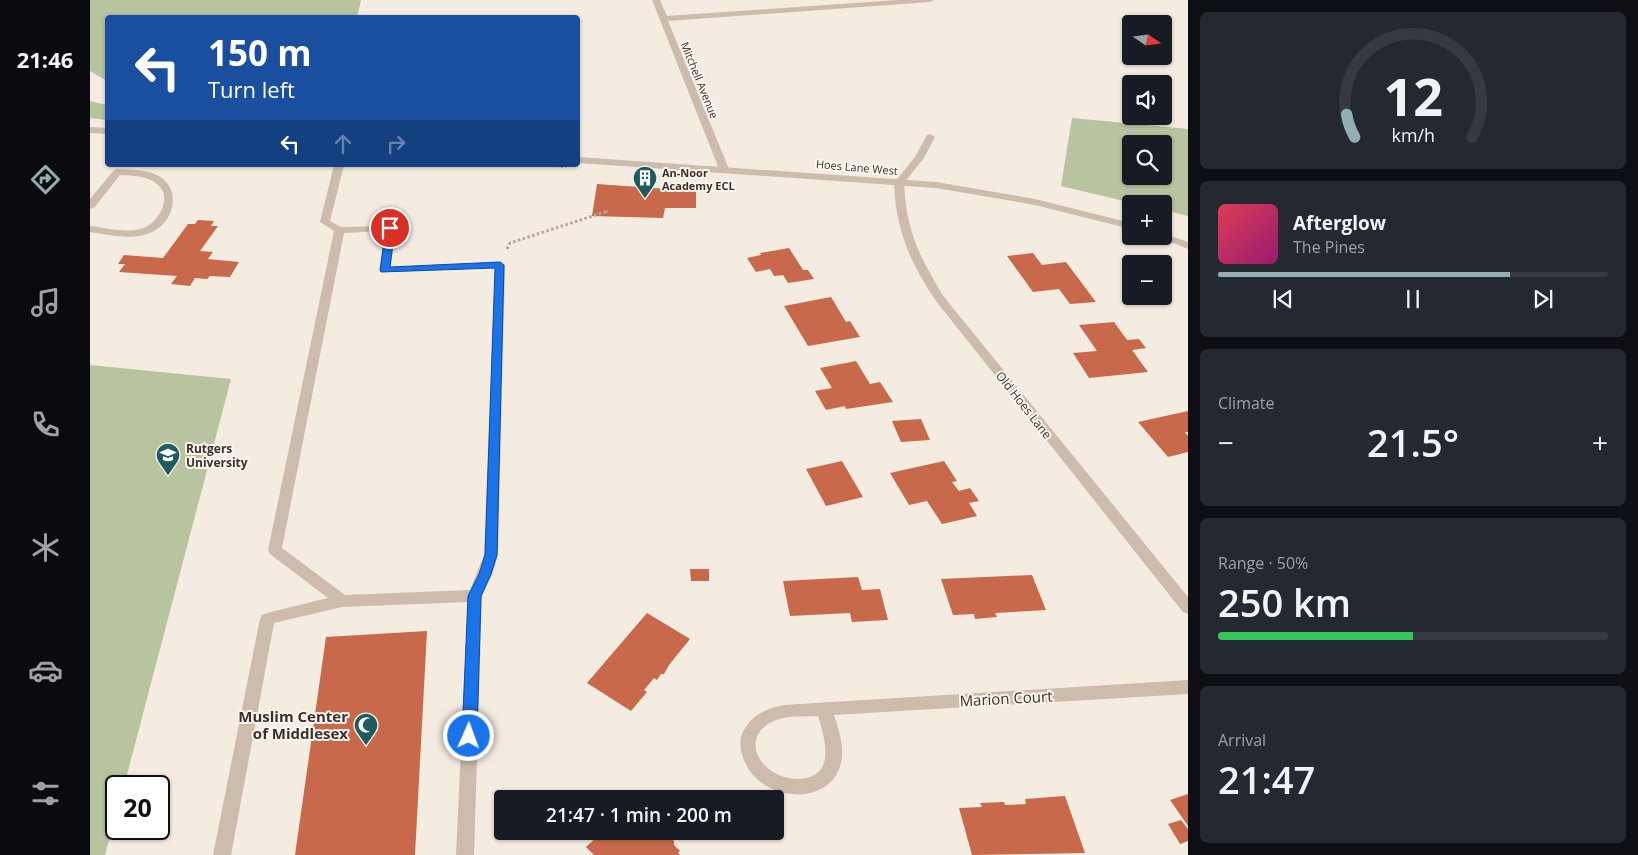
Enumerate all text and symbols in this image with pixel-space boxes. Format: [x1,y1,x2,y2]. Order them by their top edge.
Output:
north arrow [1122,15,1172,65]
map controls [1122,15,1172,305]
text: 150 m [208,29,312,76]
icon: left [125,35,190,100]
street label: Mitchell Avenue [678,39,722,121]
text: 21:46 [17,44,73,74]
text: 12 [1383,60,1443,131]
text: Turn left [208,74,295,104]
button: sound [1122,75,1172,125]
text: km/h [1391,123,1435,147]
icon: left [276,130,304,158]
icon: ahead [329,130,357,158]
icon: right [382,130,410,158]
button: search [1122,135,1172,185]
street label: Hoes Lane West [815,156,899,178]
icon: directions [28,162,63,197]
building icon: An-Noor Academy ECL [632,165,658,199]
place label: An-Noor Academy ECL [662,165,735,193]
button: + [1122,195,1172,245]
pin [369,207,411,249]
text: Afterglow [1293,210,1386,236]
icon: arrive [376,214,404,242]
text: The Pines [1293,236,1365,258]
button: − [1122,255,1172,305]
icon: music [28,285,63,320]
icon: previous [1269,285,1297,313]
icon: pause [1399,285,1427,313]
icon: next [1529,285,1557,313]
street label: Old Hoes Lane [992,368,1056,443]
text: Climate [1218,392,1275,414]
icon: phone [28,407,63,442]
text: 21.5° [1367,416,1459,468]
text: − [1218,423,1234,461]
text: + [1592,423,1608,461]
place label: Rutgers University [186,440,248,471]
school or university icon: Rutgers University [155,442,181,476]
icon: climate [28,530,63,565]
text: Range · 50% [1218,552,1308,574]
text: 250 km [1218,576,1351,628]
icon: car [28,653,63,688]
street label: Marion Court [959,686,1053,710]
place label: Muslim Center of Middlesex [238,706,348,743]
position arrow [442,709,494,761]
mosque icon: Muslim Center of Middlesex [353,712,379,746]
text: Arrival [1218,729,1266,751]
text: 21:47 [1218,753,1315,805]
speed limit sign: 20 [105,775,170,840]
icon: filters [28,776,63,811]
text: 21:47 · 1 min · 200 m [546,802,732,828]

